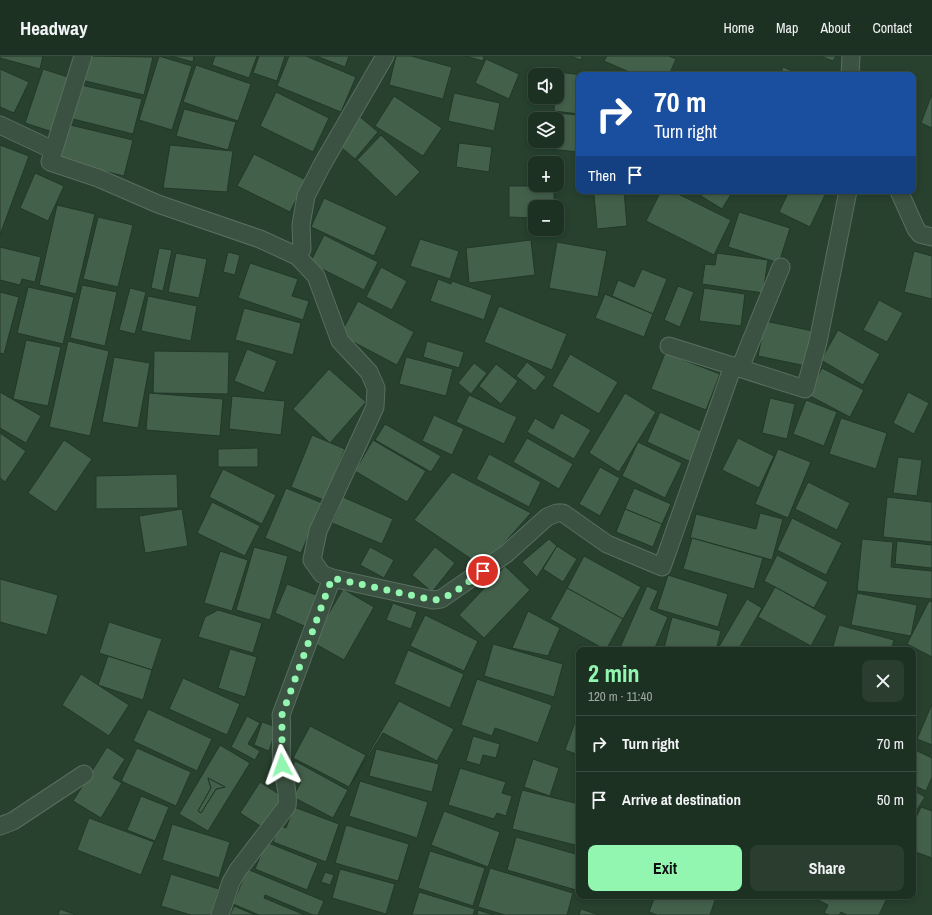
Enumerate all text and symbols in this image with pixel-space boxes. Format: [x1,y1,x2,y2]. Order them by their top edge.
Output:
text: Headway [20,15,88,41]
text: Home [723,19,754,37]
text: Map [776,19,798,37]
text: About [820,19,850,37]
text: Contact [872,19,912,37]
map controls [528,68,564,236]
button: sound [528,68,564,104]
text: 70 m [654,83,706,121]
icon: right [588,88,640,140]
button: layers [528,112,564,148]
text: Turn right [654,119,717,144]
button: + [528,156,564,192]
icon: arrive [624,164,646,186]
text: Then [588,165,616,186]
button: − [528,200,564,236]
pin [466,554,500,588]
icon: arrive [472,560,494,582]
text: 2 min [588,657,639,689]
button: close [862,660,904,702]
text: 120 m · 11:40 [588,688,652,705]
icon: right [588,733,610,755]
text: Turn right [622,733,679,754]
text: 70 m [877,733,904,754]
position arrow [261,744,303,786]
icon: arrive [588,789,610,811]
text: Arrive at destination [622,789,741,810]
text: 50 m [877,789,904,810]
button: Exit [588,845,742,891]
button: Share [750,845,904,891]

